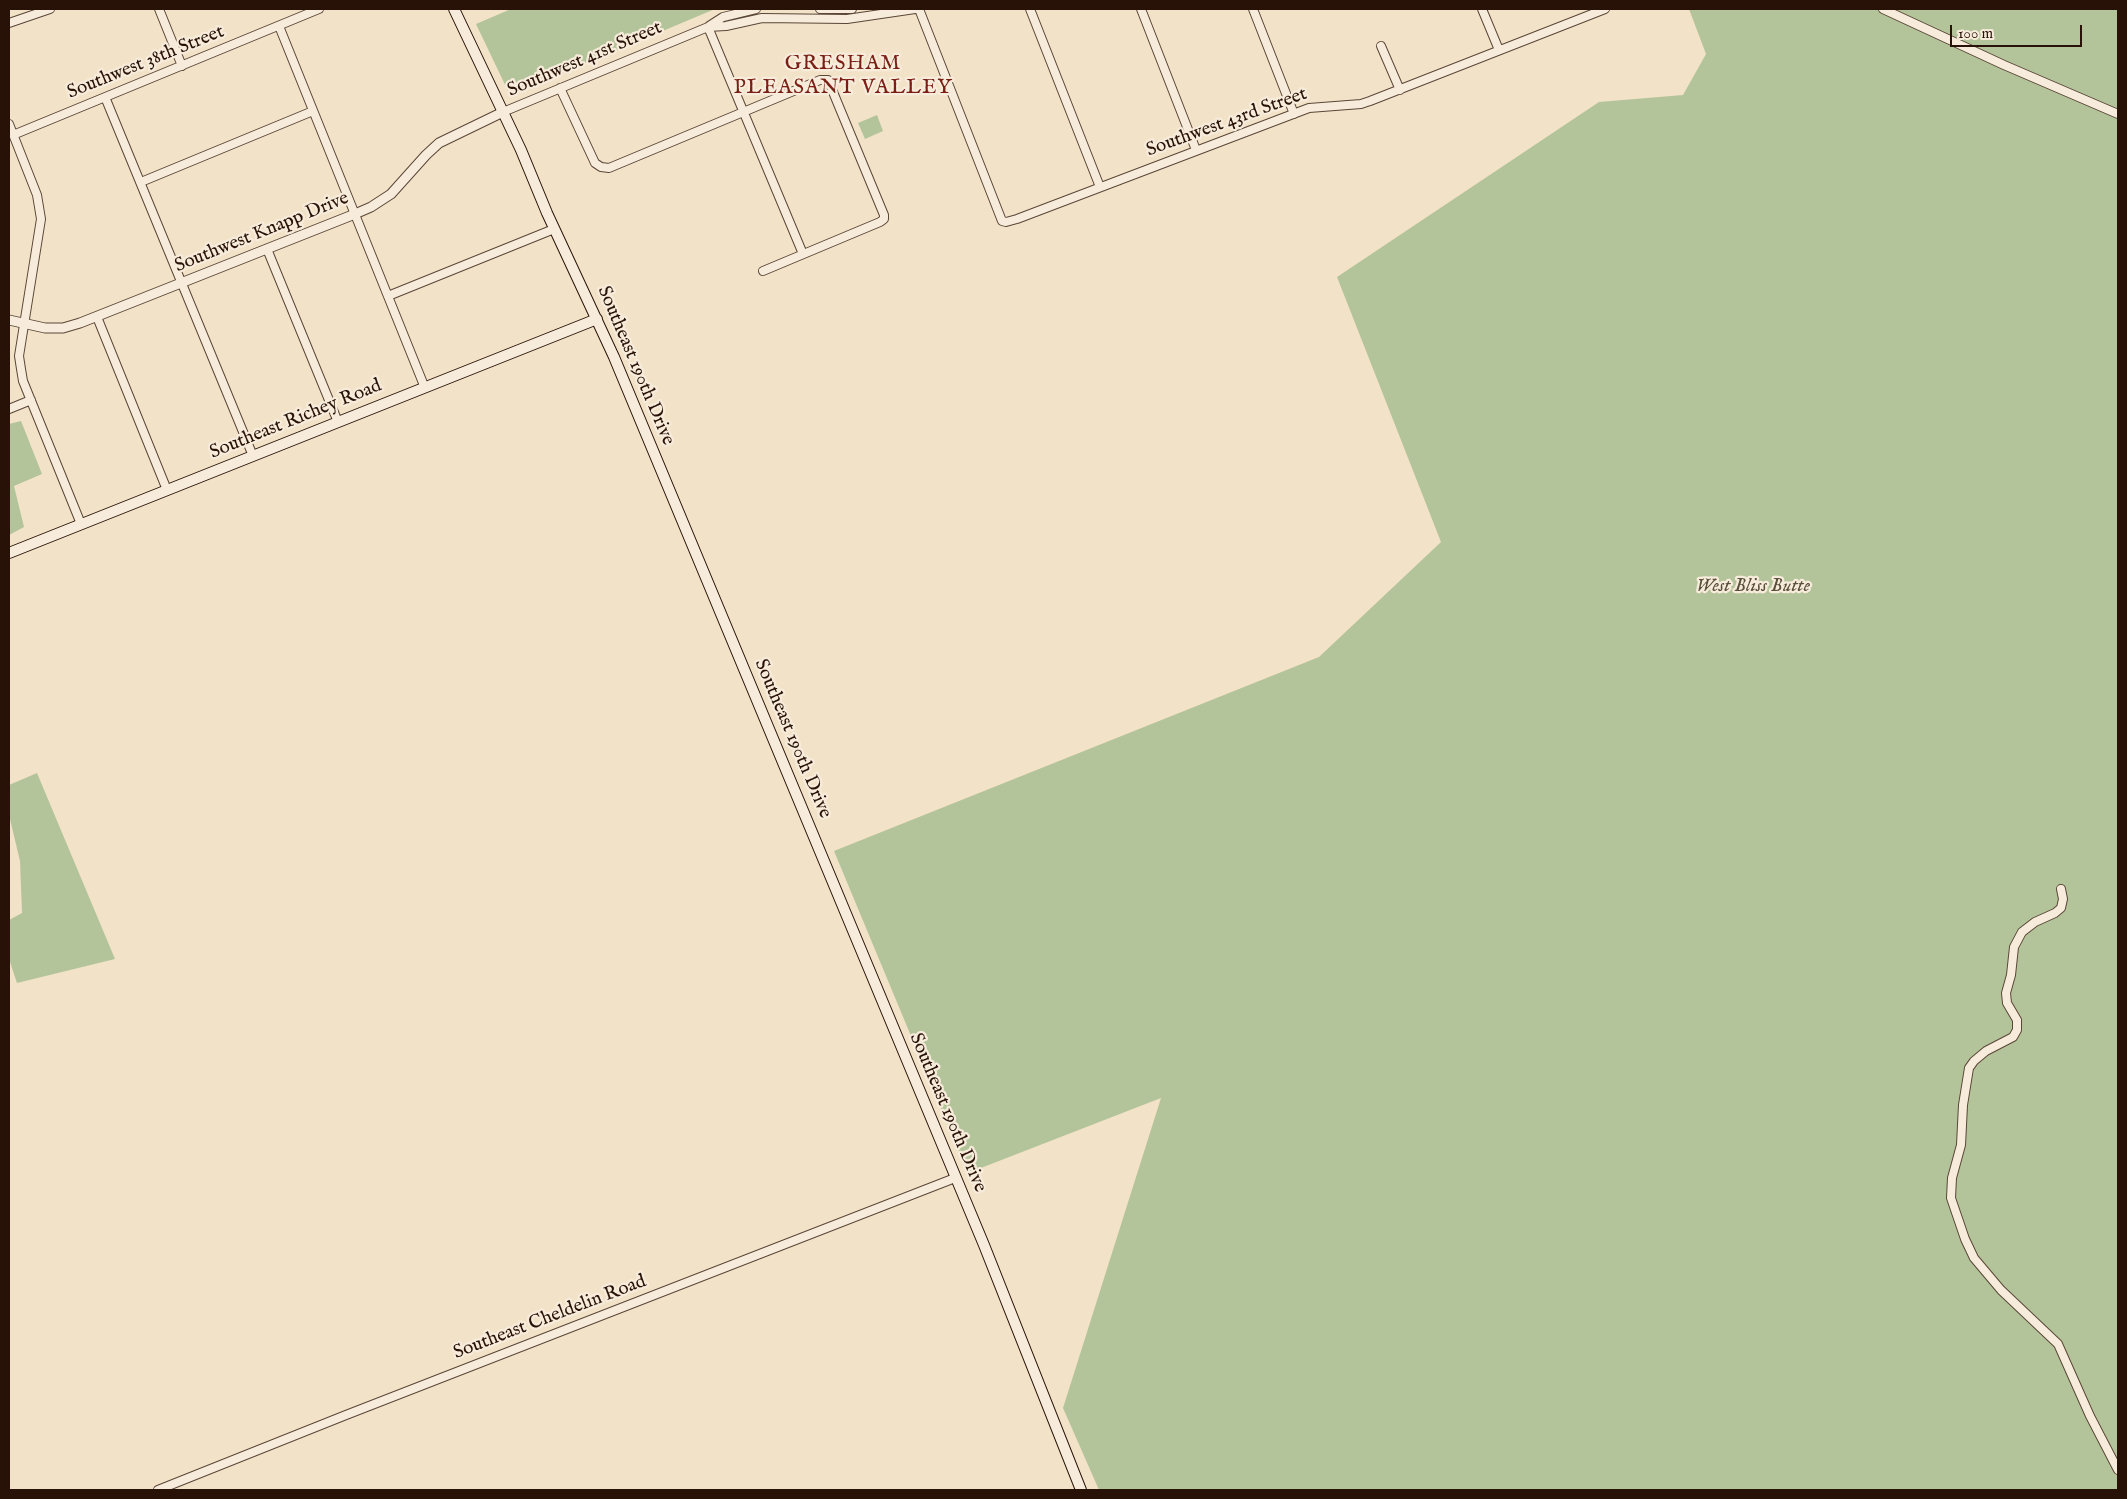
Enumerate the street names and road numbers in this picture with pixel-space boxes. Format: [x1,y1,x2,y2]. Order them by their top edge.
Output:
street label: Southwest 41st Street [504,17,666,103]
street label: Southwest 38th Street [64,21,228,105]
street label: Southwest 43rd Street [1143,83,1311,163]
street label: Southwest Knapp Drive [172,188,352,278]
street label: Southeast 190th Drive [591,283,679,449]
street label: Southeast Richey Road [207,375,385,465]
street label: Southeast 190th Drive [748,656,836,822]
street label: Southeast 190th Drive [903,1030,991,1196]
street label: Southeast Cheldelin Road [450,1271,650,1365]

